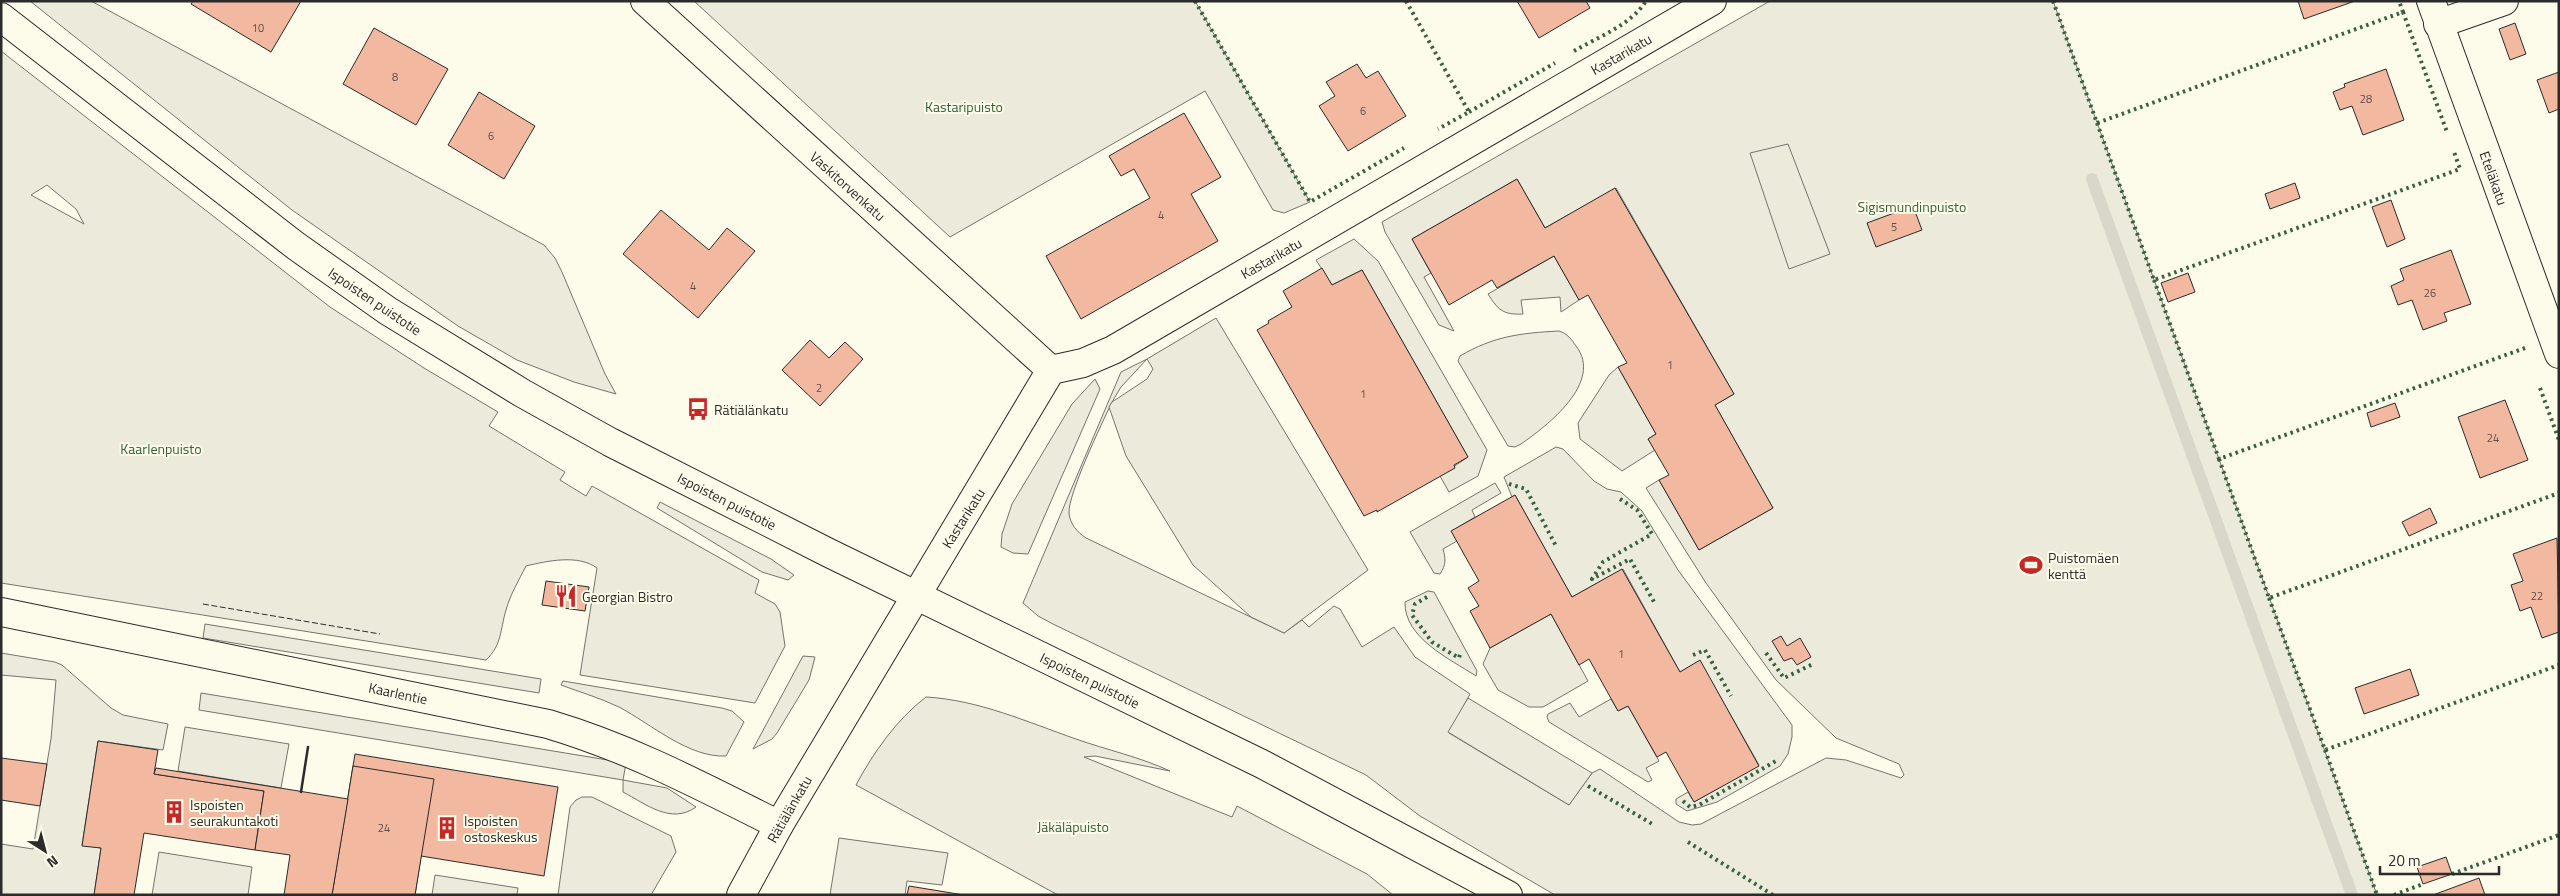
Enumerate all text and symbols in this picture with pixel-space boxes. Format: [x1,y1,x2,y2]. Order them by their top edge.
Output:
house number: 10 [252,20,264,36]
street label: Kastarikatu [1587,28,1655,80]
house number: 8 [392,69,398,85]
house number: 28 [2360,91,2372,107]
park label: Kastaripuisto [925,96,1003,117]
house number: 6 [1360,103,1366,119]
house number: 6 [488,128,494,144]
street label: Vaskitorvenkatu [806,146,890,226]
street label: Eteläkatu [2475,148,2513,208]
park label: Sigismundinpuisto [1858,196,1966,217]
house number: 4 [1158,207,1164,223]
house number: 5 [1891,219,1897,235]
street label: Kastarikatu [1237,232,1305,284]
street label: Ispoisten puistotie [324,262,426,340]
house number: 4 [690,278,696,294]
house number: 26 [2424,285,2436,301]
house number: 1 [1667,357,1673,373]
house number: 2 [816,380,822,396]
house number: 1 [1360,386,1366,402]
bus stop icon: Rätiälänkatu [685,396,711,422]
place label: Rätiälänkatu [714,399,788,420]
house number: 24 [2487,430,2499,446]
park label: Kaarlenpuisto [120,438,202,459]
street label: Ispoisten puistotie [674,467,780,535]
street label: Kastarikatu [936,484,990,552]
place label: Puistomäen kenttä [2048,547,2119,584]
sports icon: Puistomäen kenttä [2018,552,2044,578]
restaurant icon: Georgian Bistro [553,583,579,609]
place label: Georgian Bistro [582,586,673,607]
house number: 22 [2531,588,2543,604]
house number: 1 [1618,646,1624,662]
street label: Ispoisten puistotie [1037,647,1143,713]
street label: Kaarlentie [367,677,429,709]
street label: Rätiälänkatu [761,772,817,846]
place label: Ispoisten seurakuntakoti [190,794,278,831]
building icon: Ispoisten seurakuntakoti [161,799,187,825]
place label: Ispoisten ostoskeskus [464,810,537,847]
building icon: Ispoisten ostoskeskus [434,815,460,841]
park label: Jäkäläpuisto [1037,816,1109,837]
house number: 24 [378,820,390,836]
north arrow [20,826,70,876]
scale bar [2380,844,2499,876]
text: 20 m [2388,849,2421,872]
text: N [43,851,63,873]

